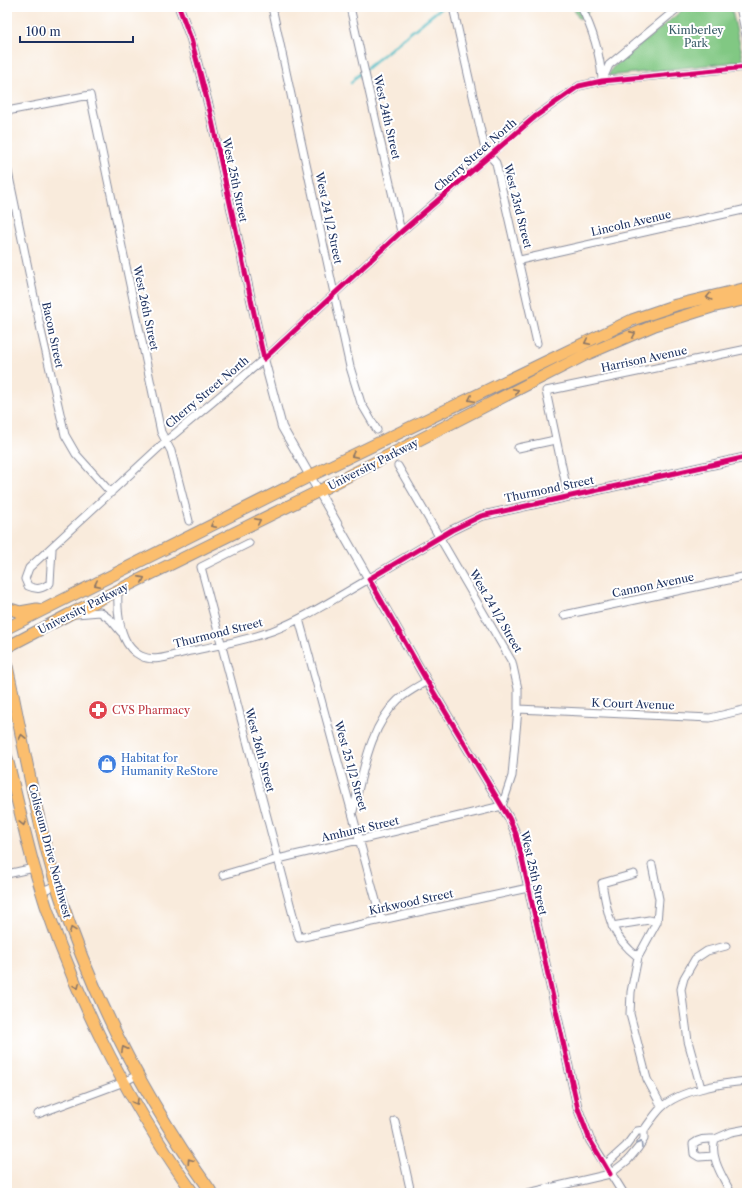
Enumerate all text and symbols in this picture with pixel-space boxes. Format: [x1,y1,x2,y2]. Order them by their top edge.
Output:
scale bar [20,18,133,44]
park label: Kimberley Park [669,23,724,50]
text: 100 m [26,24,61,39]
street label: West 24th Street [370,72,404,161]
street label: Cherry Street North [431,115,519,195]
street label: West 25th Street [219,136,251,224]
street label: West 23rd Street [501,161,535,250]
street label: West 24 1/2 Street [312,170,346,265]
street label: Lincoln Avenue [590,207,672,239]
street label: West 26th Street [130,263,162,352]
one-way arrow [706,292,713,301]
street label: Bacon Street [39,301,67,369]
one-way arrow [629,331,636,339]
one-way arrow [584,337,592,345]
street label: Harrison Avenue [600,343,688,375]
street label: Cherry Street North [162,353,252,431]
one-way arrow [512,388,519,396]
one-way arrow [467,394,475,402]
street label: University Parkway [325,435,421,493]
one-way arrow [350,450,358,458]
street label: Thurmond Street [503,473,595,505]
one-way arrow [254,518,261,526]
one-way arrow [210,520,217,528]
street label: West 24 1/2 Street [466,566,525,655]
street label: Cannon Avenue [611,569,695,601]
one-way arrow [137,576,145,584]
street label: University Parkway [35,579,131,637]
one-way arrow [93,579,101,586]
street label: Thurmond Street [172,615,264,651]
street label: K Court Avenue [591,696,675,712]
pharmacy icon: CVS Pharmacy [87,699,109,721]
place label: CVS Pharmacy [112,703,191,717]
street label: West 26th Street [242,705,278,794]
street label: West 25 1/2 Street [331,718,371,813]
one-way arrow [19,733,27,740]
place label: Habitat for Humanity ReStore [121,751,218,778]
shop icon: Habitat for Humanity ReStore [96,753,118,775]
street label: Coliseum Drive Northwest [25,782,75,920]
street label: Amhurst Street [319,813,400,845]
one-way arrow [18,819,27,826]
street label: West 25th Street [517,829,551,917]
street label: Kirkwood Street [368,886,455,918]
one-way arrow [68,927,76,934]
one-way arrow [72,982,80,989]
one-way arrow [121,1046,129,1053]
one-way arrow [131,1098,138,1105]
one-way arrow [636,1141,643,1148]
one-way arrow [187,1158,195,1165]

